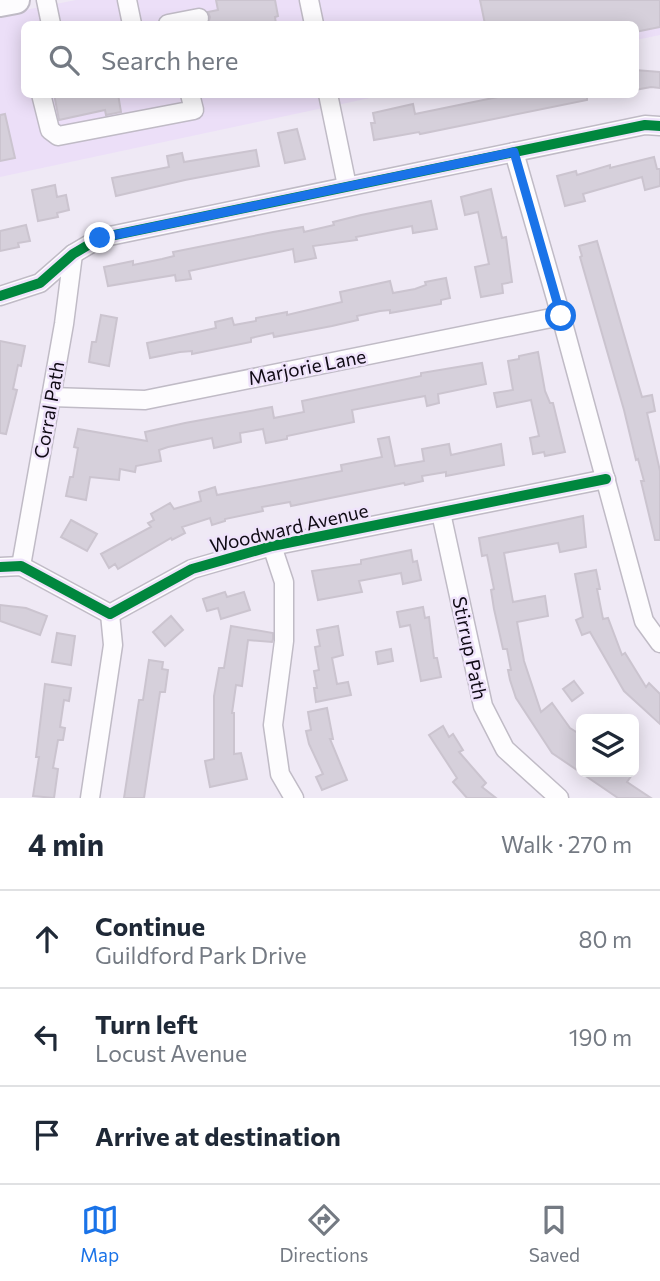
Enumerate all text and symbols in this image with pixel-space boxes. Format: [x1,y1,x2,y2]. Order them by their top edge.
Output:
search box [21,21,639,98]
icon: search [45,41,83,79]
text: Search here [101,44,239,75]
route end [84,222,115,253]
route start [545,300,576,331]
street label: Marjorie Lane [246,344,368,389]
street label: Corral Path [29,360,68,460]
street label: Woodward Avenue [207,498,370,557]
street label: Stirrup Path [448,594,493,702]
map controls [576,714,639,777]
button: layers [576,714,639,777]
text: 4 min [28,825,104,862]
text: Walk · 270 m [501,830,632,858]
text: Continue [95,910,205,941]
icon: ahead [28,920,66,958]
text: 80 m [579,925,632,953]
text: Guildford Park Drive [95,941,307,969]
text: Turn left [95,1008,198,1039]
icon: left [28,1018,66,1056]
text: 190 m [569,1023,632,1051]
text: Locust Avenue [95,1039,247,1067]
icon: arrive [28,1116,66,1154]
text: Arrive at destination [95,1120,341,1151]
tab: Map [80,1201,119,1266]
tab: Directions [279,1201,369,1266]
tab: Saved [529,1201,580,1266]

